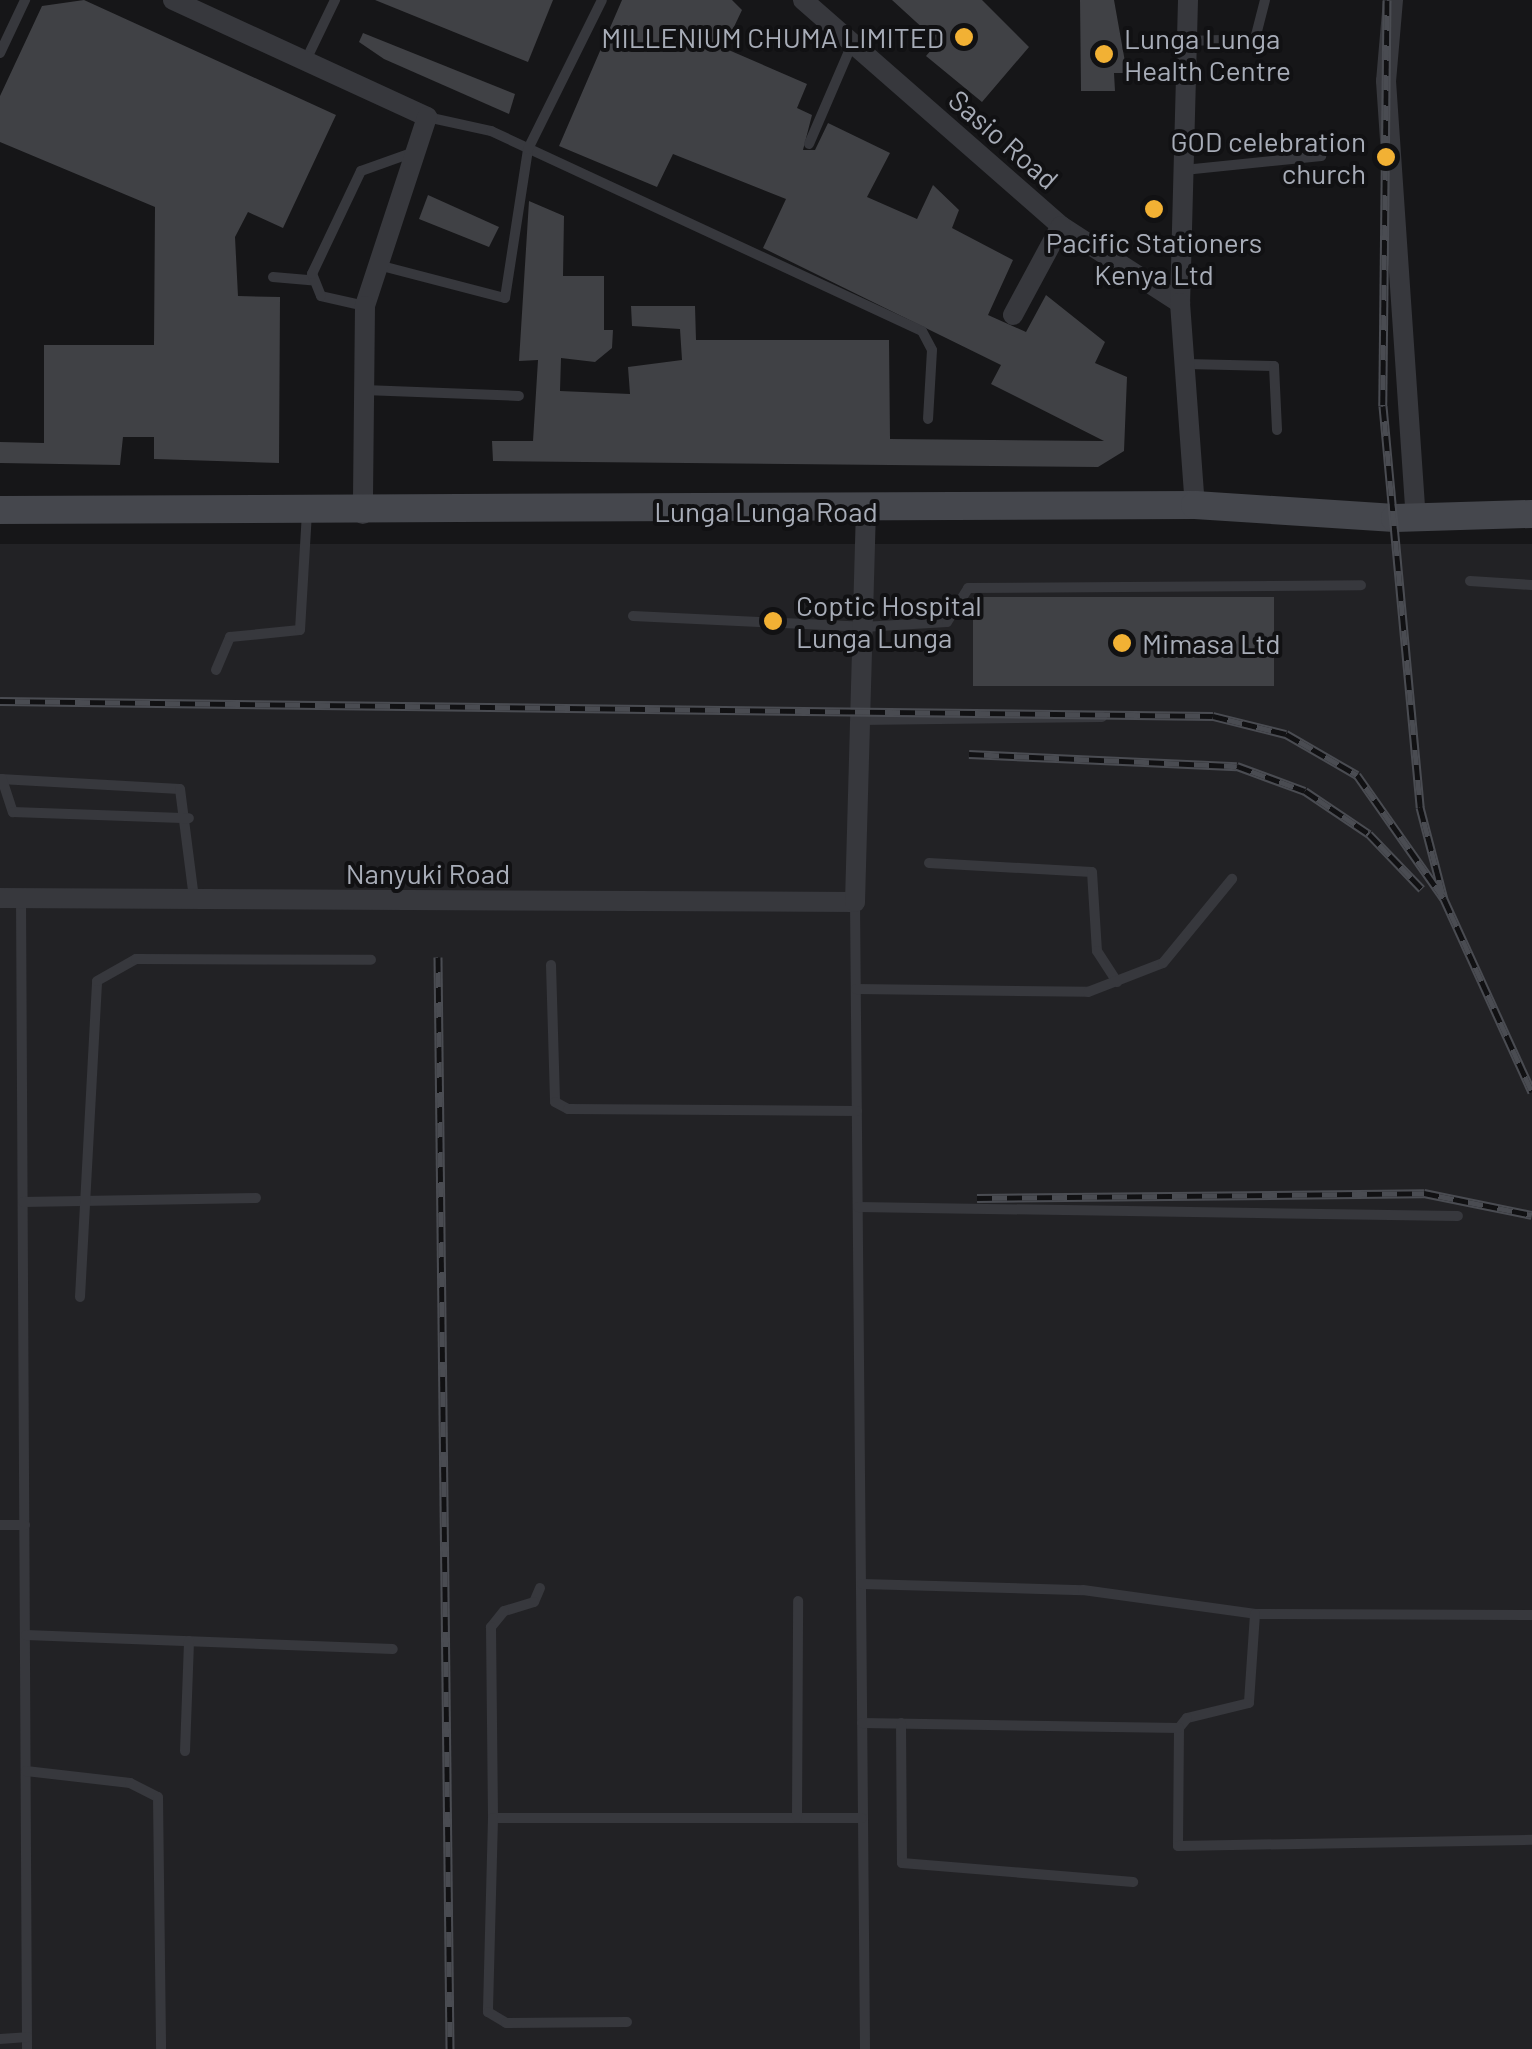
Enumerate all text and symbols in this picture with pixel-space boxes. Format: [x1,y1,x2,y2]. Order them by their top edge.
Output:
place label: MILLENIUM CHUMA LIMITED [601,20,944,54]
place label: Lunga Lunga Health Centre [1124,21,1291,87]
marker: MILLENIUM CHUMA LIMITED [953,26,975,48]
marker: Lunga Lunga Health Centre [1093,43,1115,65]
street label: Sasio Road [942,82,1066,196]
place label: GOD celebration church [1170,124,1366,190]
marker: GOD celebration church [1375,146,1397,168]
marker: Pacific Stationers Kenya Ltd [1143,198,1165,220]
place label: Pacific Stationers Kenya Ltd [1046,225,1262,291]
street label: Lunga Lunga Road [654,494,878,528]
place label: Coptic Hospital Lunga Lunga [796,588,982,654]
marker: Coptic Hospital Lunga Lunga [760,608,786,634]
place label: Mimasa Ltd [1142,626,1281,660]
marker: Mimasa Ltd [1111,632,1133,654]
street label: Nanyuki Road [346,856,510,890]

